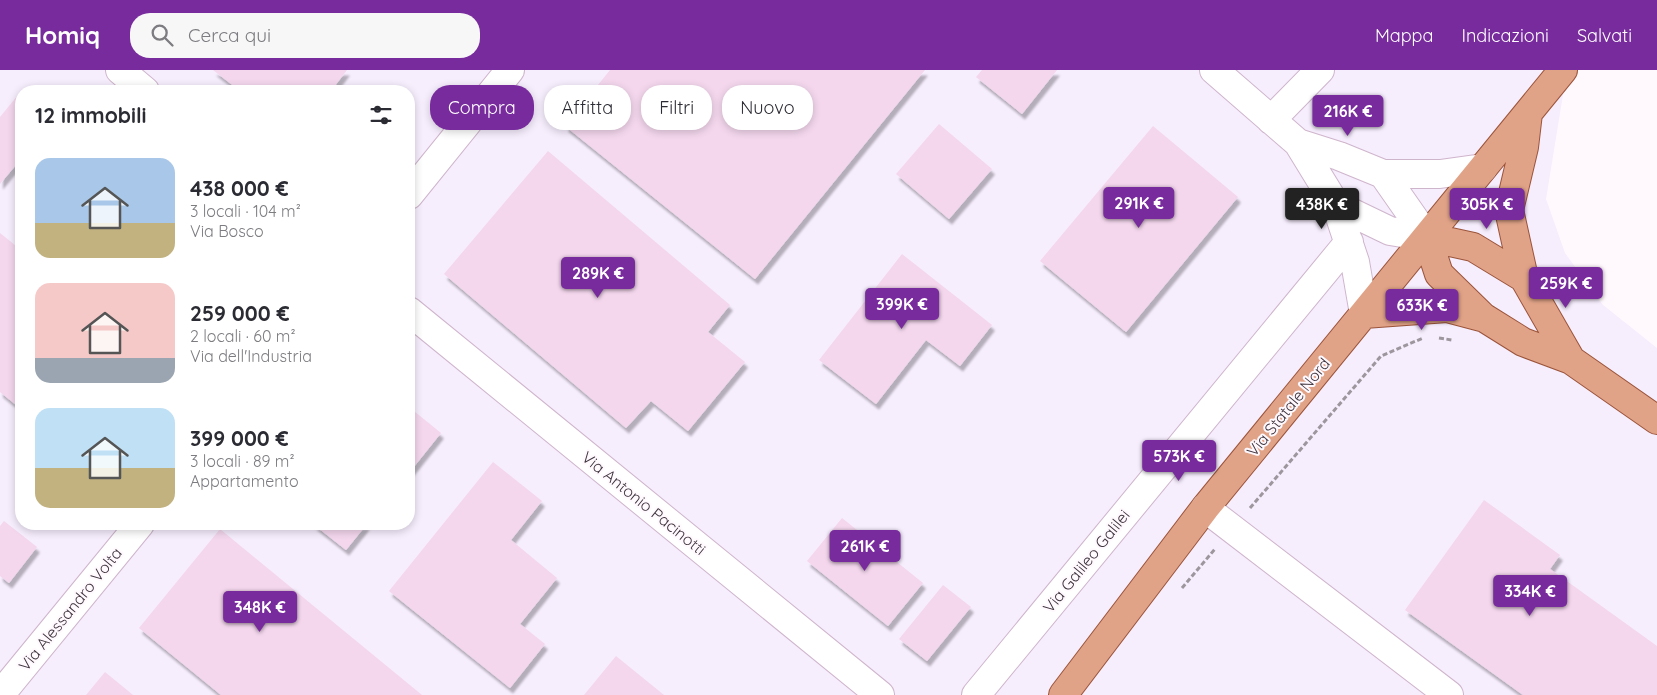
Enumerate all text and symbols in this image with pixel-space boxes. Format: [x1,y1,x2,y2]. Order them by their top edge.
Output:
search box [130,13,480,58]
text: Homiq [25,20,100,50]
icon: search [148,21,176,49]
text: Cerca qui [188,23,271,47]
text: Mappa [1375,24,1433,47]
text: Indicazioni [1461,24,1549,47]
text: Salvati [1577,24,1632,47]
chip: Compra [430,85,534,130]
chip: Affitta [544,85,631,130]
chip: Filtri [641,85,712,130]
chip: Nuovo [722,85,813,130]
pin: 216K € [1307,94,1389,137]
icon: filters [367,101,395,129]
text: 216K € [1323,101,1373,121]
text: 12 immobili [35,102,147,128]
text: 438 000 € [190,175,289,201]
icon: home [75,178,135,238]
pin: 291K € [1098,186,1180,229]
pin: 438K € [1281,188,1363,230]
pin: 305K € [1446,188,1528,230]
text: 291K € [1114,193,1164,213]
text: 438K € [1296,194,1348,214]
text: 305K € [1461,194,1513,214]
text: 3 locali · 104 m² [190,201,301,221]
text: Via Bosco [190,221,264,241]
pin: 289K € [557,256,639,299]
text: 289K € [572,263,624,283]
pin: 259K € [1525,266,1607,309]
text: 259K € [1540,273,1592,293]
pin: 399K € [861,288,943,330]
pin: 633K € [1381,288,1463,331]
text: 399K € [876,294,928,314]
text: 633K € [1396,295,1448,315]
text: 259 000 € [190,300,290,326]
icon: home [75,303,135,363]
text: 2 locali · 60 m² [190,326,296,346]
text: Via dell'Industria [190,346,312,366]
street label: Via Statale Nord [1242,354,1334,460]
text: 399 000 € [190,425,289,451]
icon: home [75,428,135,488]
pin: 573K € [1138,440,1220,482]
text: 573K € [1153,446,1205,466]
street label: Via Antonio Pacinotti [578,447,710,559]
text: 3 locali · 89 m² [190,451,294,471]
text: Appartamento [190,471,299,491]
street label: Via Galileo Galilei [1038,505,1134,617]
pin: 261K € [824,530,906,572]
text: 261K € [841,536,889,556]
street label: Via Alessandro Volta [14,543,126,675]
pin: 334K € [1489,574,1571,617]
text: 334K € [1504,581,1556,601]
pin: 348K € [219,590,301,633]
text: 348K € [234,597,286,617]

